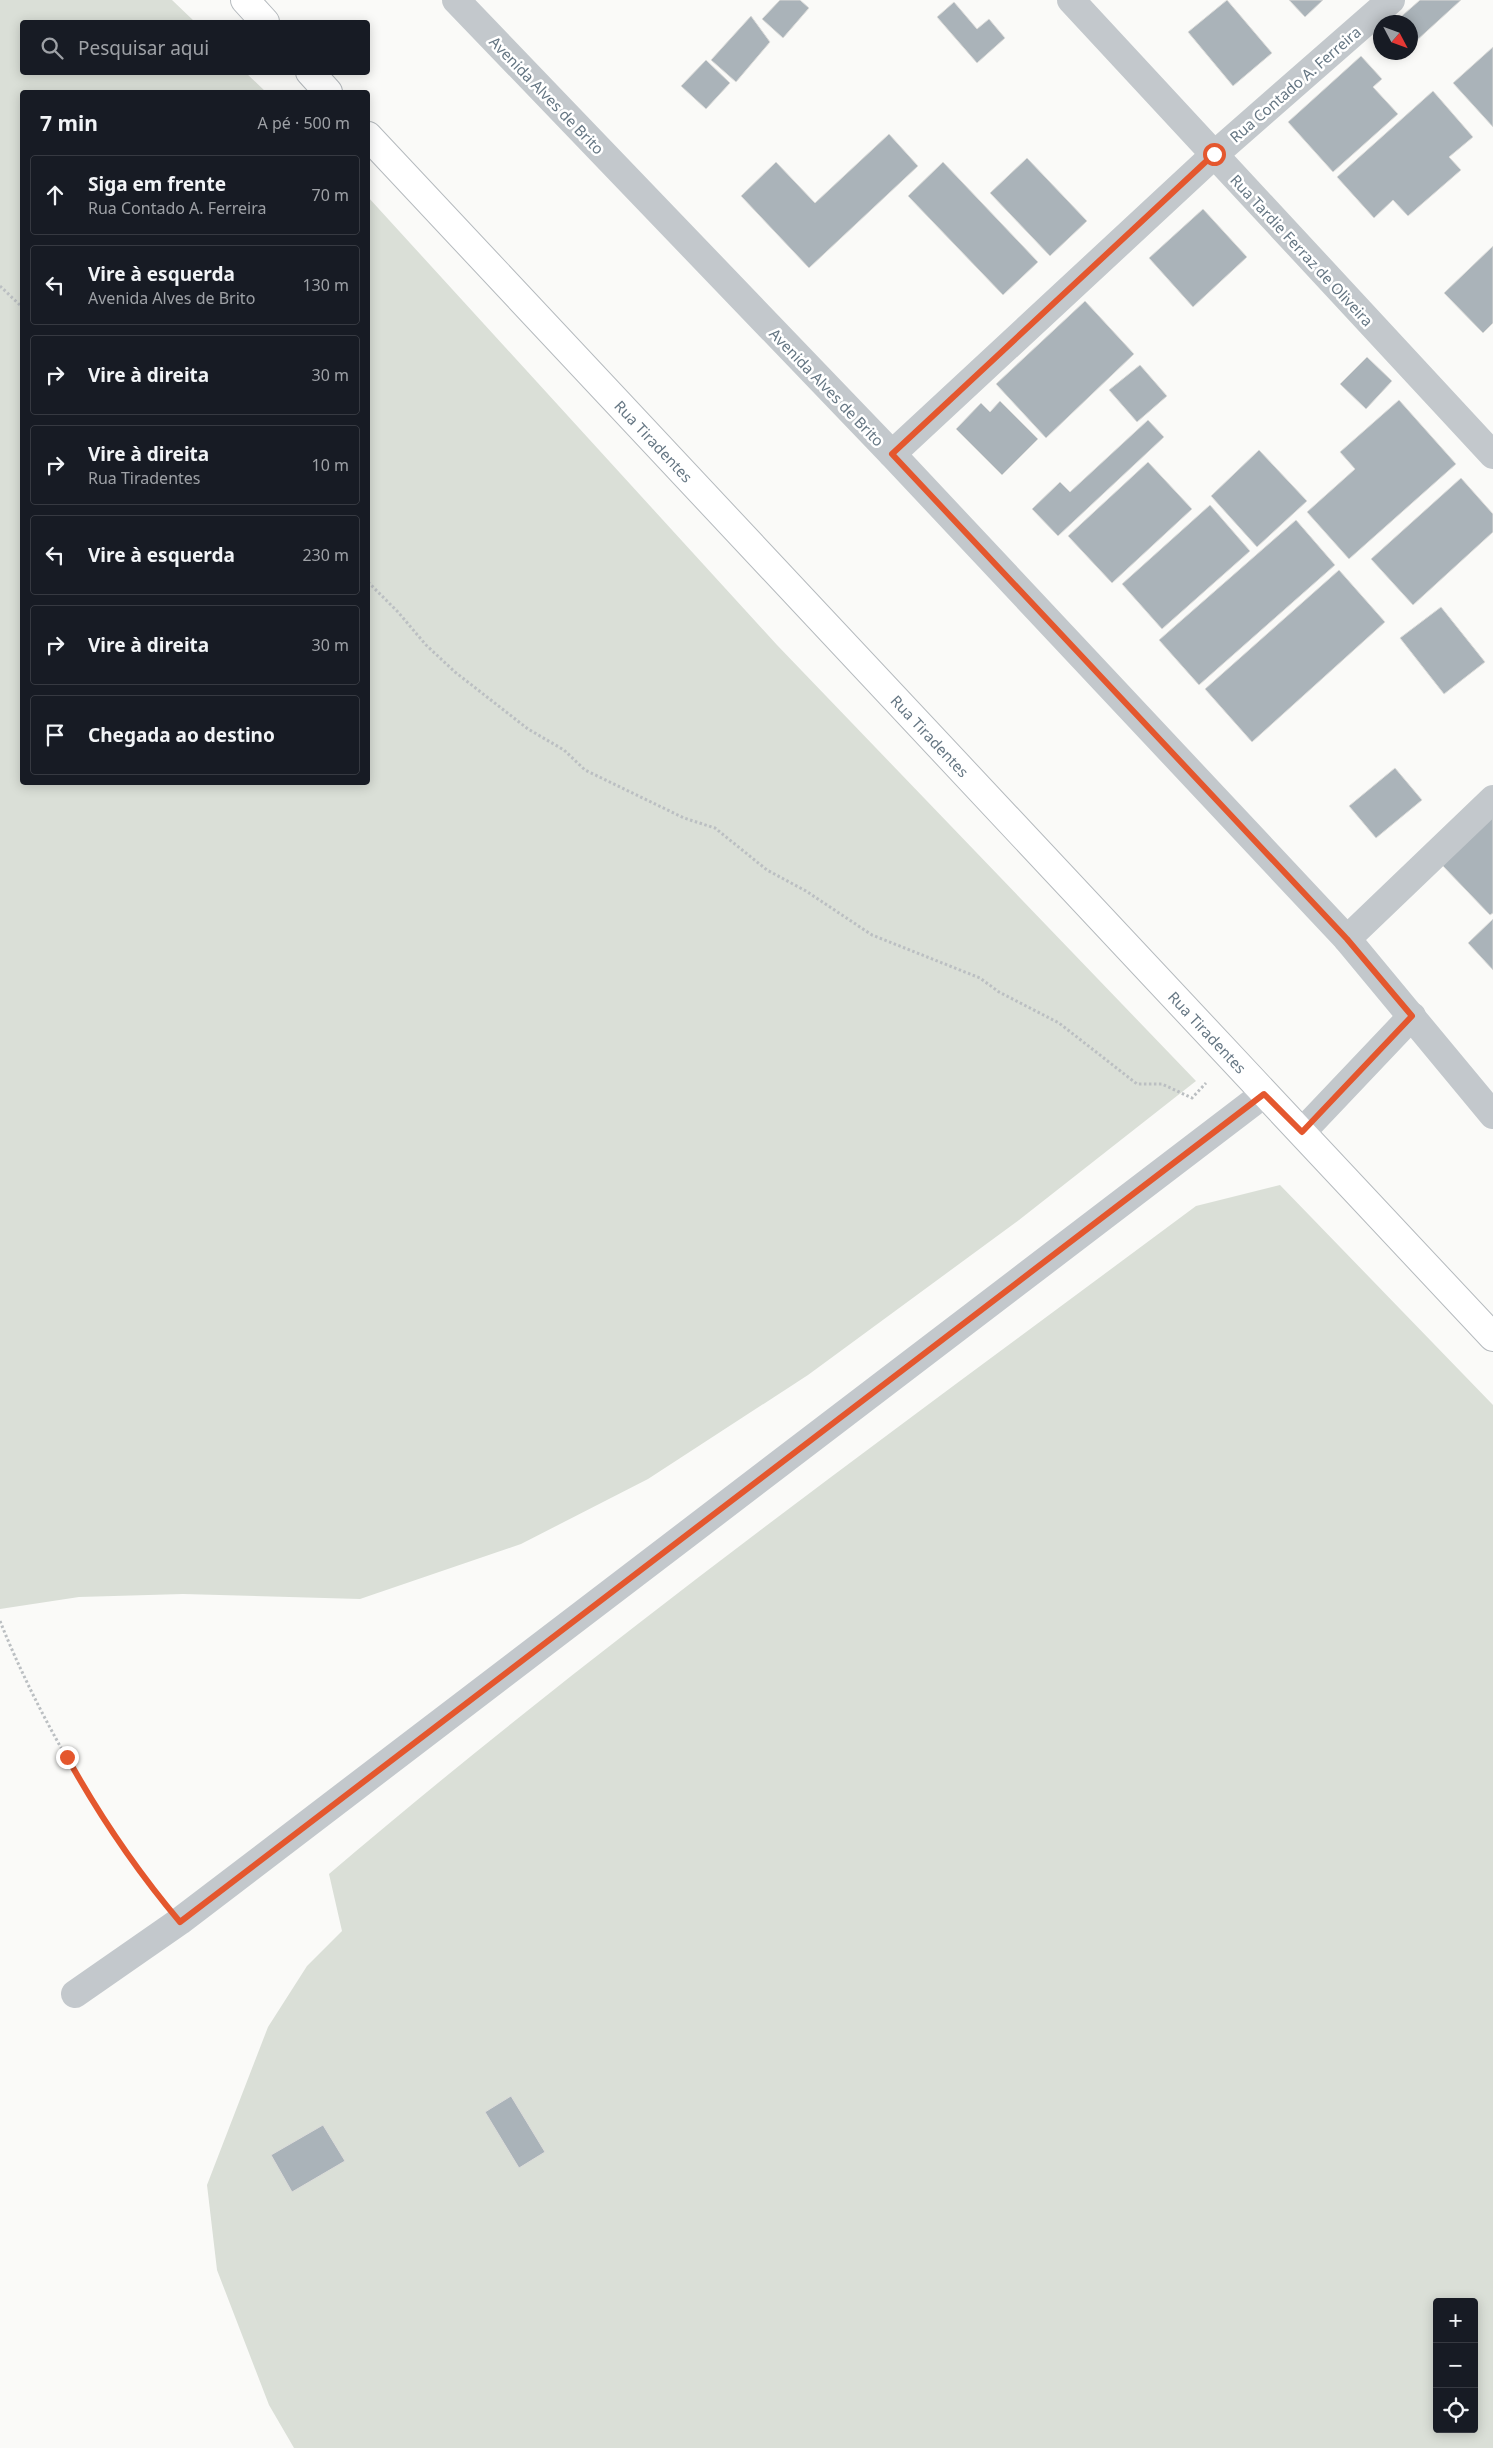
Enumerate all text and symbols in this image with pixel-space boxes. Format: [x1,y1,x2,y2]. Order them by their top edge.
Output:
north arrow [1373,15,1418,60]
search box [20,20,370,75]
street label: Rua Contado A. Ferreira [1225,22,1365,146]
street label: Avenida Alves de Brito [485,32,609,158]
icon: search [38,34,66,62]
text: Pesquisar aqui [78,35,209,61]
text: 7 min [40,109,98,137]
text: A pé · 500 m [258,112,350,134]
route start [1203,143,1226,166]
street label: Rua Tardie Ferraz de Oliveira [1226,170,1378,330]
text: Siga em frente [88,171,226,197]
icon: ahead [41,181,69,209]
text: 70 m [312,184,349,206]
text: Rua Contado A. Ferreira [88,197,266,219]
text: Vire à esquerda [88,261,235,287]
icon: left [41,271,69,299]
text: 130 m [302,274,349,296]
text: Avenida Alves de Brito [88,287,255,309]
street label: Avenida Alves de Brito [765,324,889,450]
icon: right [41,361,69,389]
text: Vire à direita [88,362,209,388]
text: 30 m [312,364,349,386]
street label: Rua Tiradentes [610,396,697,486]
text: Vire à direita [88,441,209,467]
icon: right [41,451,69,479]
text: 10 m [312,454,349,476]
text: Rua Tiradentes [88,467,200,489]
icon: left [41,541,69,569]
text: Vire à esquerda [88,542,235,568]
text: 230 m [302,544,349,566]
icon: right [41,631,69,659]
text: Vire à direita [88,632,209,658]
text: 30 m [312,634,349,656]
street label: Rua Tiradentes [887,691,973,781]
icon: arrive [41,721,69,749]
text: Chegada ao destino [88,722,275,748]
street label: Rua Tiradentes [1164,987,1251,1078]
route end [56,1746,79,1769]
map controls [1433,2298,1478,2433]
button: + [1433,2298,1478,2343]
button: − [1433,2343,1478,2388]
button: locate [1433,2388,1478,2433]

